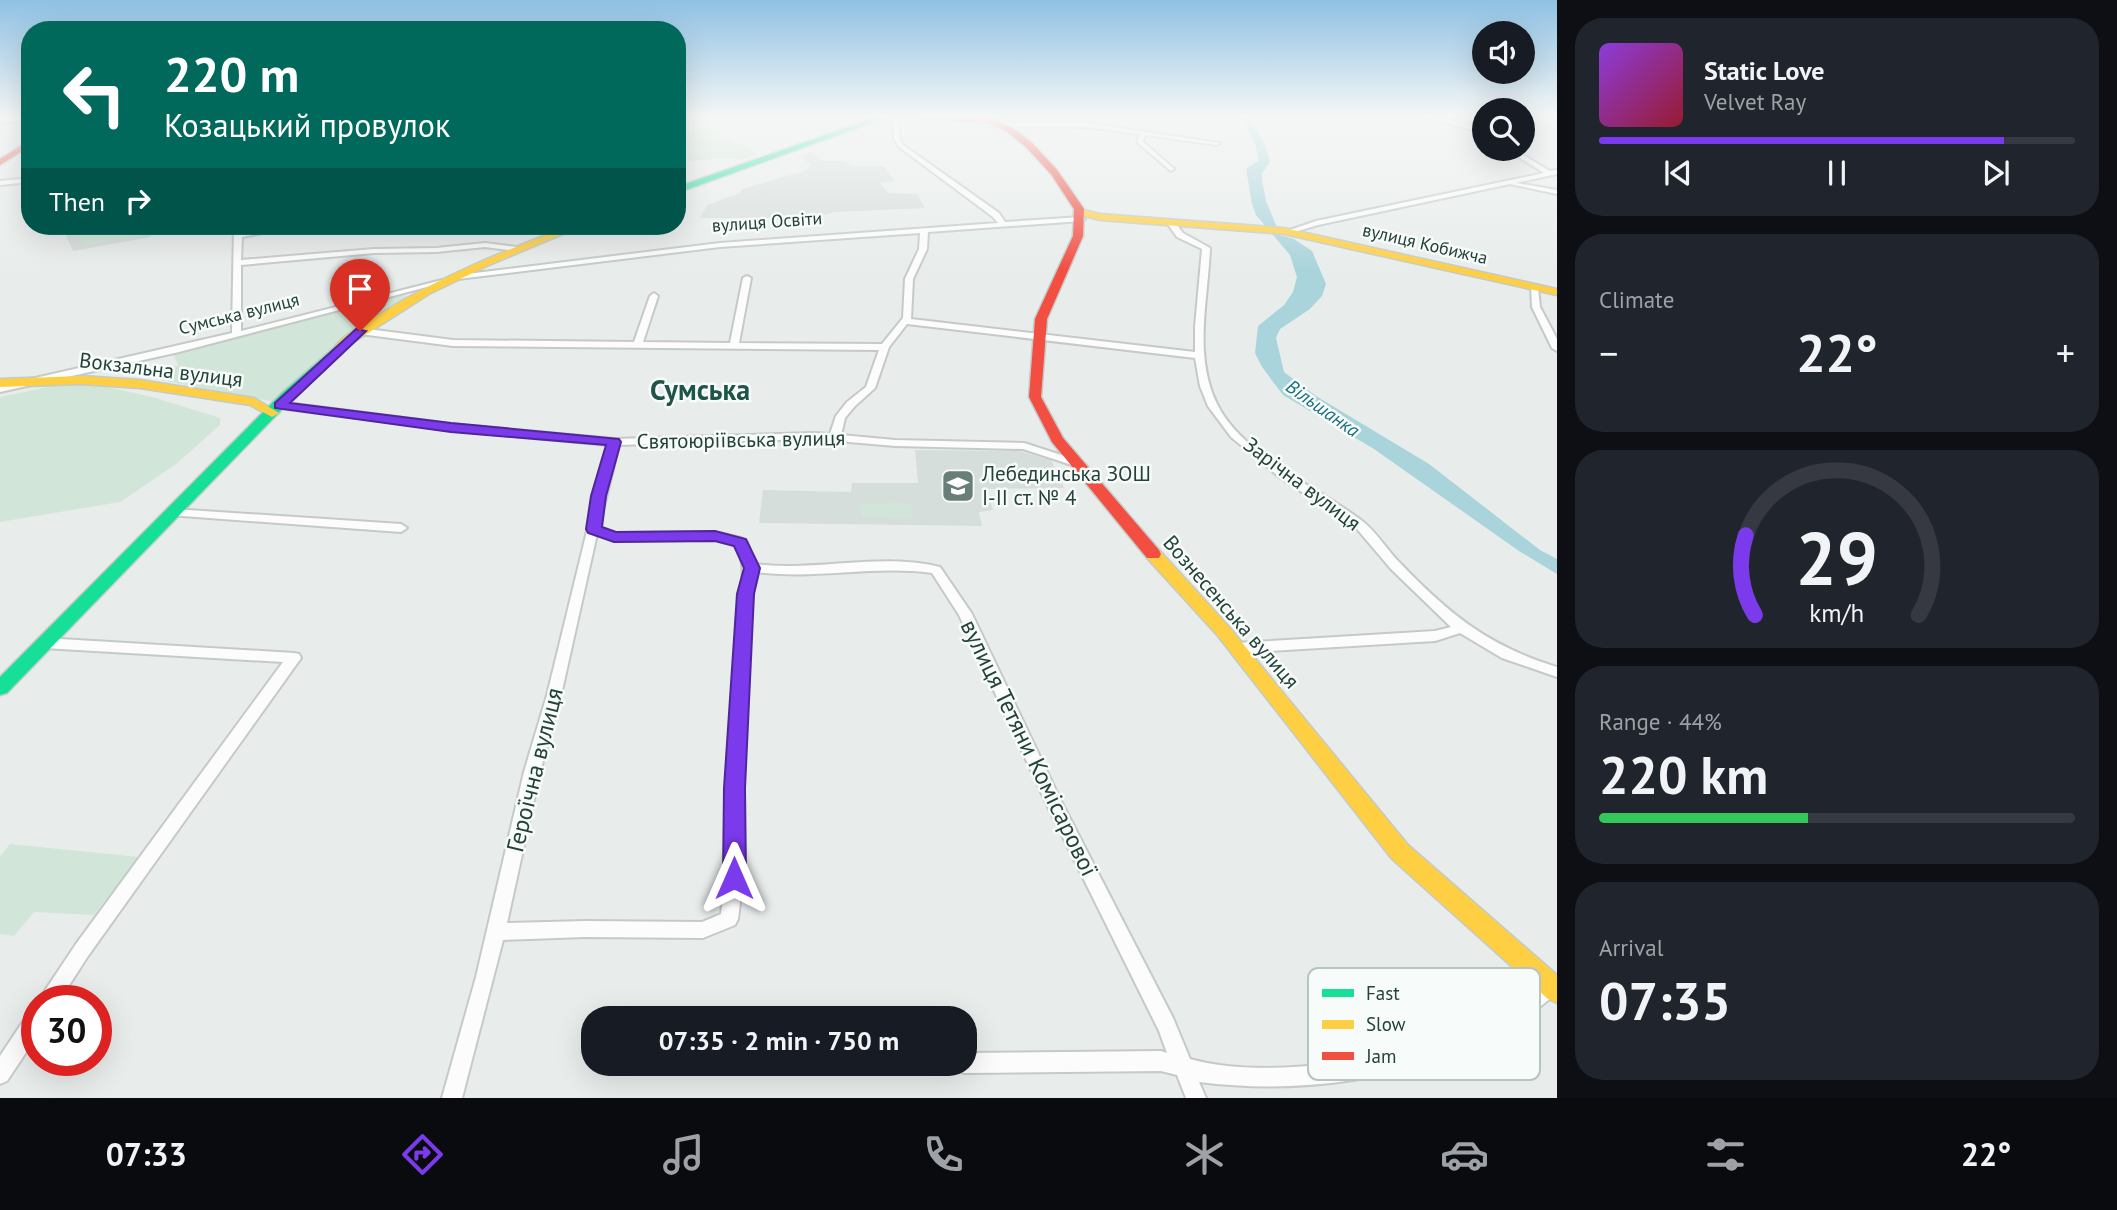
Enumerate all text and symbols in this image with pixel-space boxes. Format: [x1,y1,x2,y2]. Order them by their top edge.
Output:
map controls [1472,21,1535,161]
button: sound [1472,21,1535,84]
text: 220 m [164,42,299,106]
icon: left [49,49,140,140]
text: Static Love [1704,54,1825,87]
text: Velvet Ray [1704,87,1806,116]
button: search [1472,98,1535,161]
text: Козацький провулок [164,104,450,146]
icon: previous [1659,154,1697,192]
icon: pause [1818,154,1856,192]
icon: next [1977,154,2015,192]
icon: right [119,182,157,220]
text: Then [49,185,105,218]
street label: вулиця Освіти [711,206,823,237]
street label: вулиця Кобижча [1360,218,1490,269]
pin [330,259,390,331]
icon: arrive [341,270,379,308]
text: Climate [1599,285,1674,314]
street label: Сумська вулиця [176,287,302,340]
text: 22° [1796,319,1878,386]
text: − [1599,328,1618,377]
text: + [2056,328,2075,377]
street label: Вокзальна вулиця [78,346,244,393]
district label: Сумська [650,371,750,408]
water label: Вільшанка [1282,374,1365,442]
street label: Святоюріївська вулиця [636,424,846,455]
street label: Зарічна вулиця [1238,431,1366,536]
place label: Лебединська ЗОШ І-ІІ ст. № 4 [981,460,1151,511]
school or university icon: Лебединська ЗОШ І-ІІ ст. № 4 [939,467,977,505]
text: 29 [1796,511,1878,605]
street label: Вознесенська вулиця [1157,529,1305,694]
text: km/h [1810,597,1864,629]
street label: вулиця Тетяни Комісарової [954,614,1105,881]
street label: Героїчна вулиця [499,684,570,855]
text: Range · 44% [1599,707,1722,736]
text: 220 km [1599,741,1768,808]
position arrow [697,841,771,915]
text: Arrival [1599,933,1663,962]
text: 07:35 [1599,967,1731,1034]
legend [1308,968,1540,1080]
text: Fast [1366,981,1400,1005]
speed limit sign: 30 [21,985,112,1076]
text: Slow [1366,1012,1406,1036]
text: 07:35 · 2 min · 750 m [659,1024,899,1057]
text: Jam [1365,1044,1396,1068]
icon: directions [398,1130,447,1179]
icon: music [659,1130,708,1179]
icon: phone [919,1130,968,1179]
icon: climate [1180,1130,1229,1179]
icon: car [1440,1130,1489,1179]
icon: filters [1701,1130,1750,1179]
text: 07:33 [106,1133,187,1175]
text: 22° [1961,1133,2011,1175]

